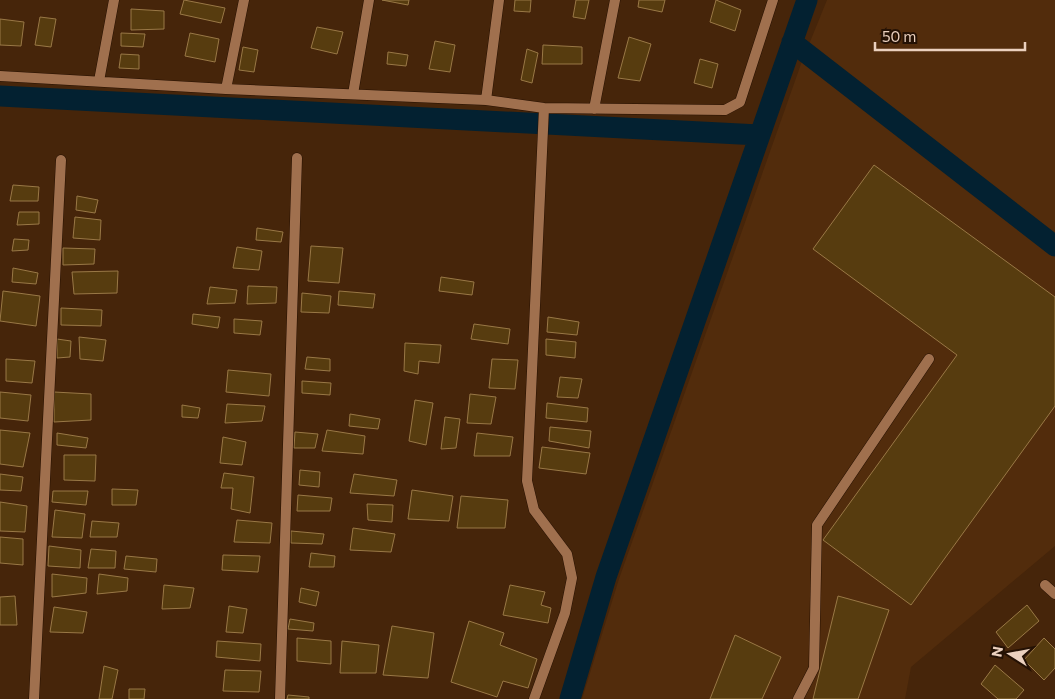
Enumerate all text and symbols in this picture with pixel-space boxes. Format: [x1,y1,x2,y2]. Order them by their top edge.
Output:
scale bar [875,20,1025,52]
text: 50 m [882,27,916,45]
north arrow [985,629,1035,679]
text: N [987,645,1006,658]

